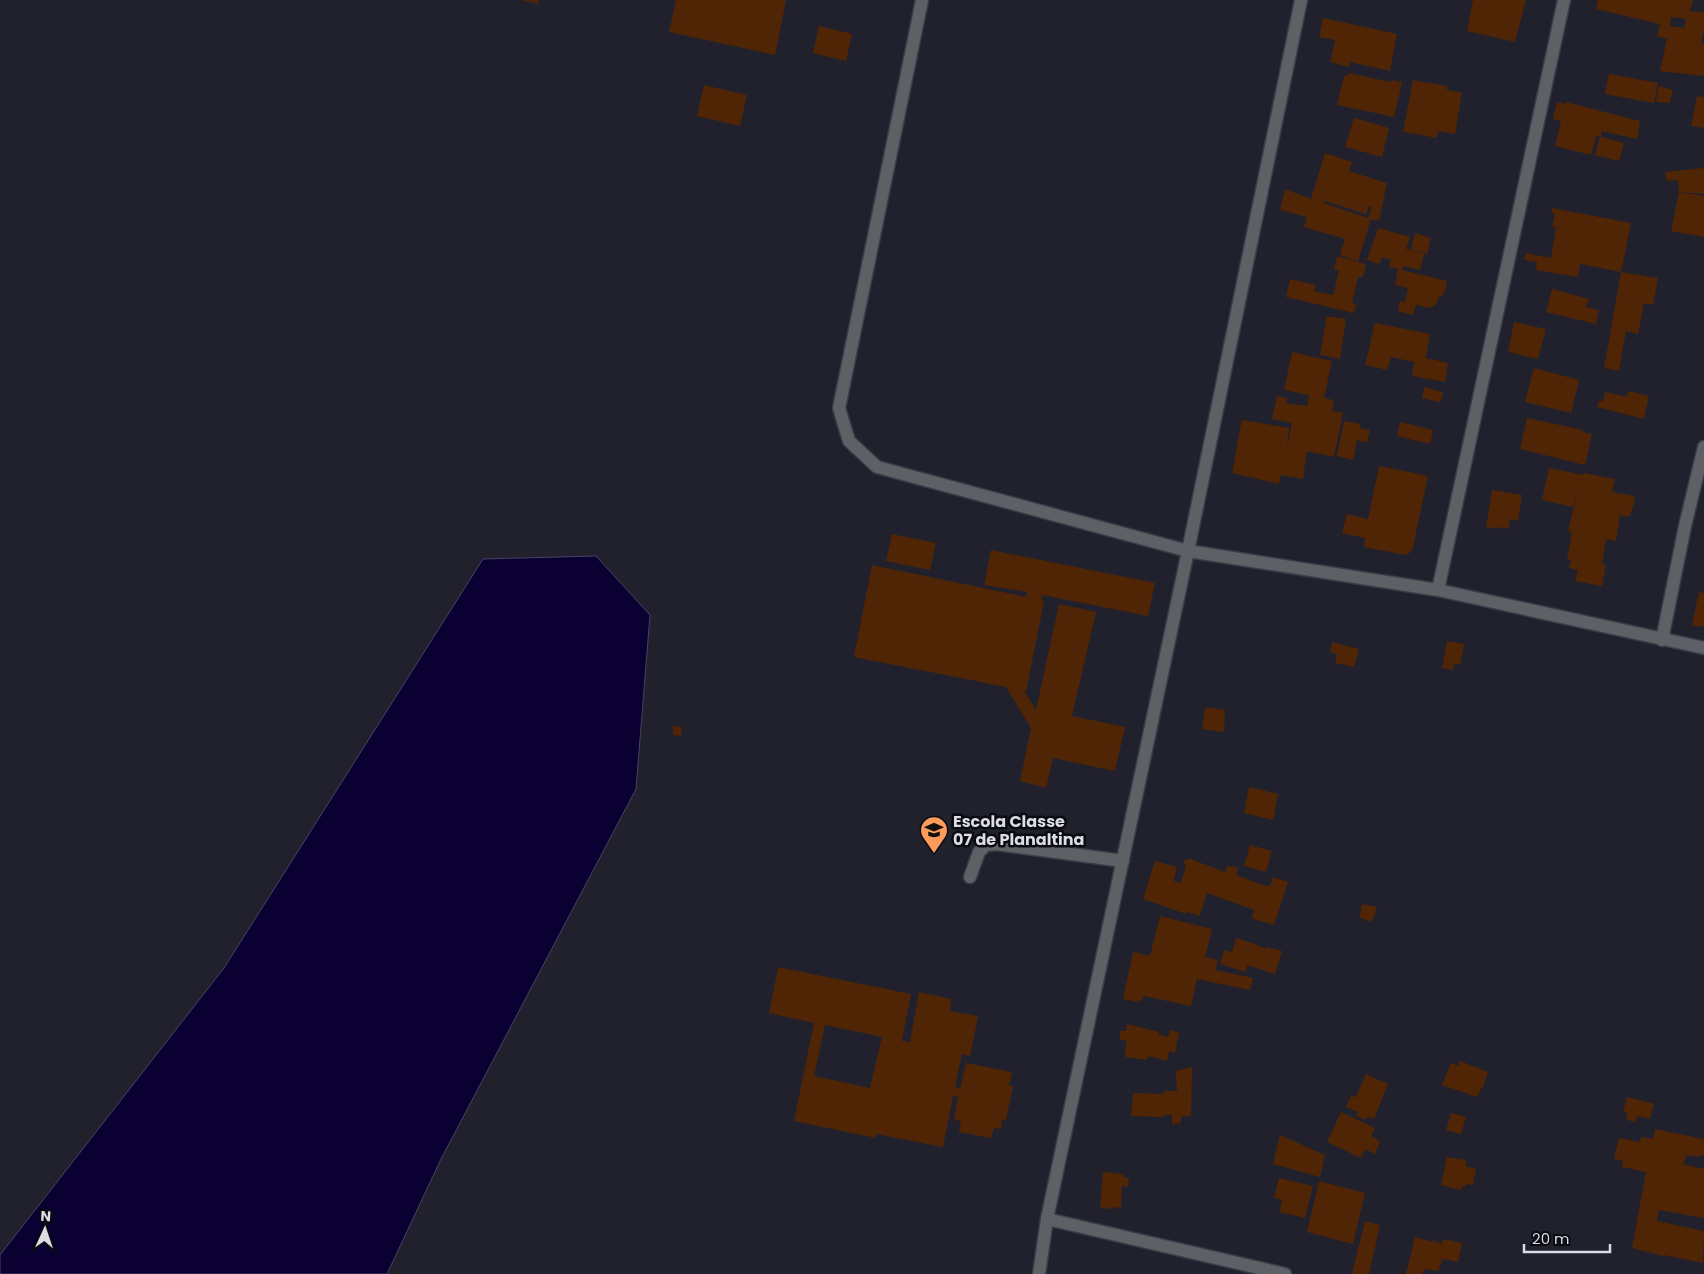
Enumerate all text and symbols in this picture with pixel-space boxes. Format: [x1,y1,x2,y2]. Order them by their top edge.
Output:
place label: Escola Classe 07 de Planaltina [953,810,1084,851]
school or university icon: Escola Classe 07 de Planaltina [919,815,949,854]
north arrow [20,1204,70,1254]
text: N [40,1206,51,1226]
scale bar [1524,1222,1610,1254]
text: 20 m [1532,1228,1570,1249]

